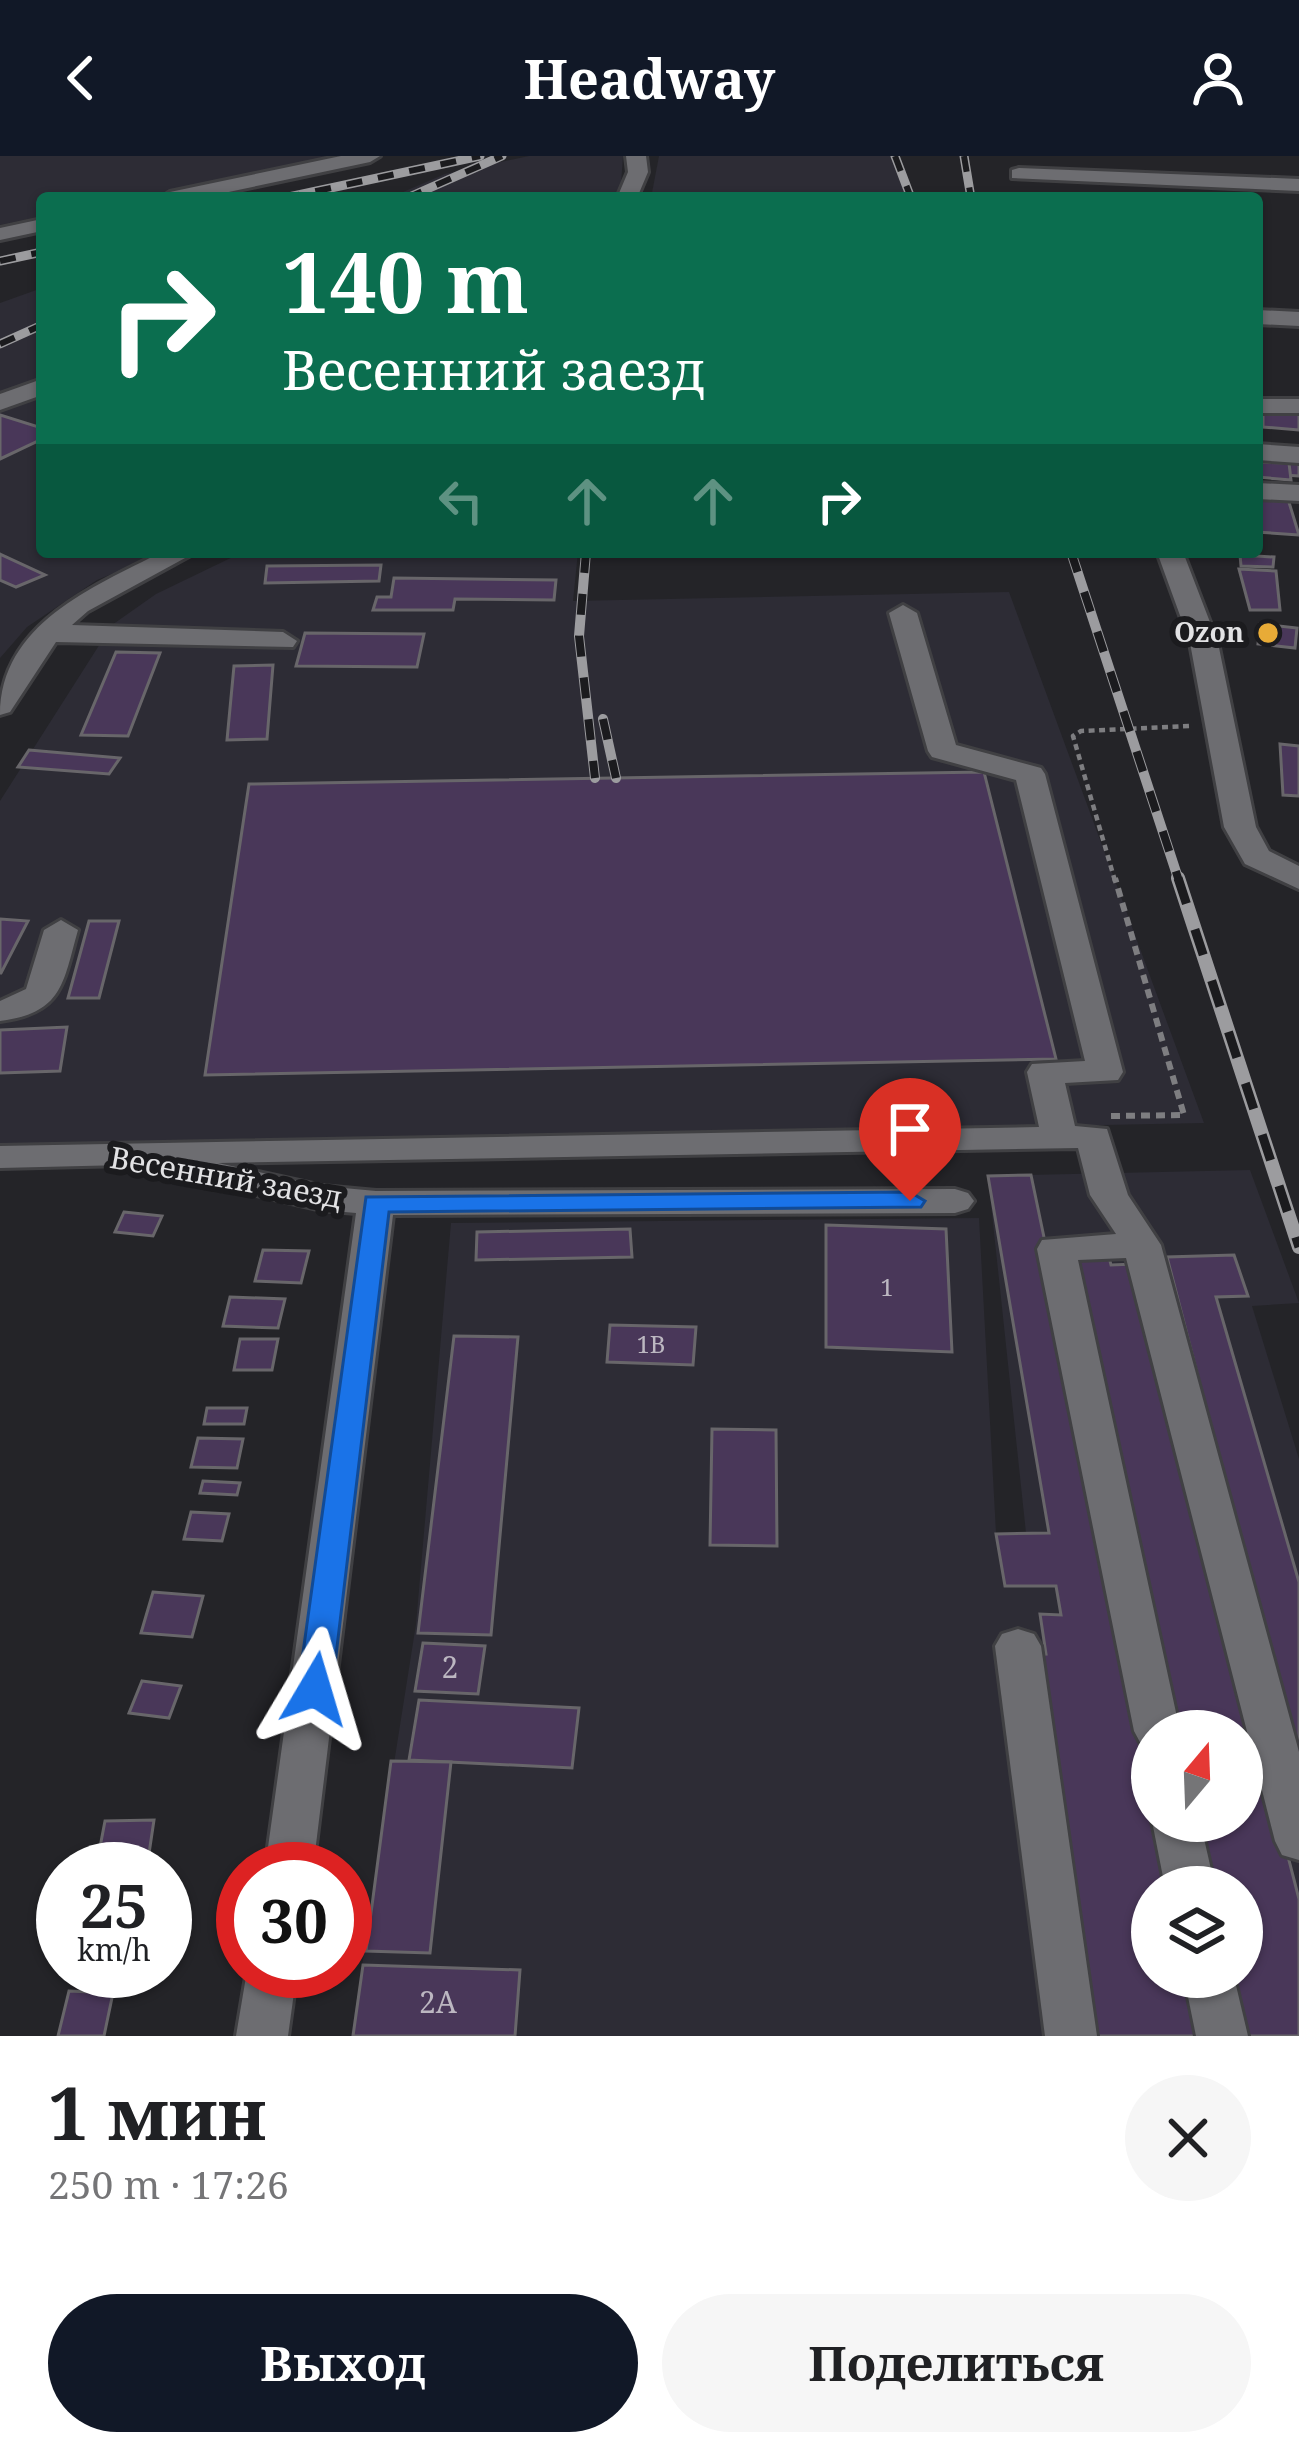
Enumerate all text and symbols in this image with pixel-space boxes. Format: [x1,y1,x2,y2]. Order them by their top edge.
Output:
text: Headway [524,41,775,115]
icon: back [48,45,114,111]
icon: person [1185,45,1251,111]
text: 140 m [282,223,529,338]
icon: right [84,240,240,396]
text: Весенний заезд [282,332,705,406]
icon: left [428,468,494,534]
icon: ahead [554,468,620,534]
icon: ahead [680,468,746,534]
icon: right [806,468,872,534]
place label: Ozon [1174,613,1244,650]
marker: Ozon [1255,620,1281,646]
pin [859,1078,961,1201]
icon: arrive [877,1096,943,1162]
street label: Весенний заезд [107,1136,346,1217]
house number: 1 [880,1270,894,1303]
house number: 1В [636,1327,666,1360]
position arrow [252,1626,378,1752]
house number: 2 [442,1646,458,1687]
north arrow [1131,1710,1263,1842]
map controls [1131,1710,1263,1998]
speed limit sign: 30 [216,1842,372,1998]
text: 25 [80,1864,148,1946]
button: layers [1131,1866,1263,1998]
text: km/h [77,1929,151,1970]
house number: 2А [419,1981,458,2022]
text: 1 мин [48,2063,266,2161]
button: close [1125,2075,1251,2201]
text: 250 m · 17:26 [48,2157,289,2210]
button: Выход [48,2294,638,2432]
button: Поделиться [662,2294,1251,2432]

